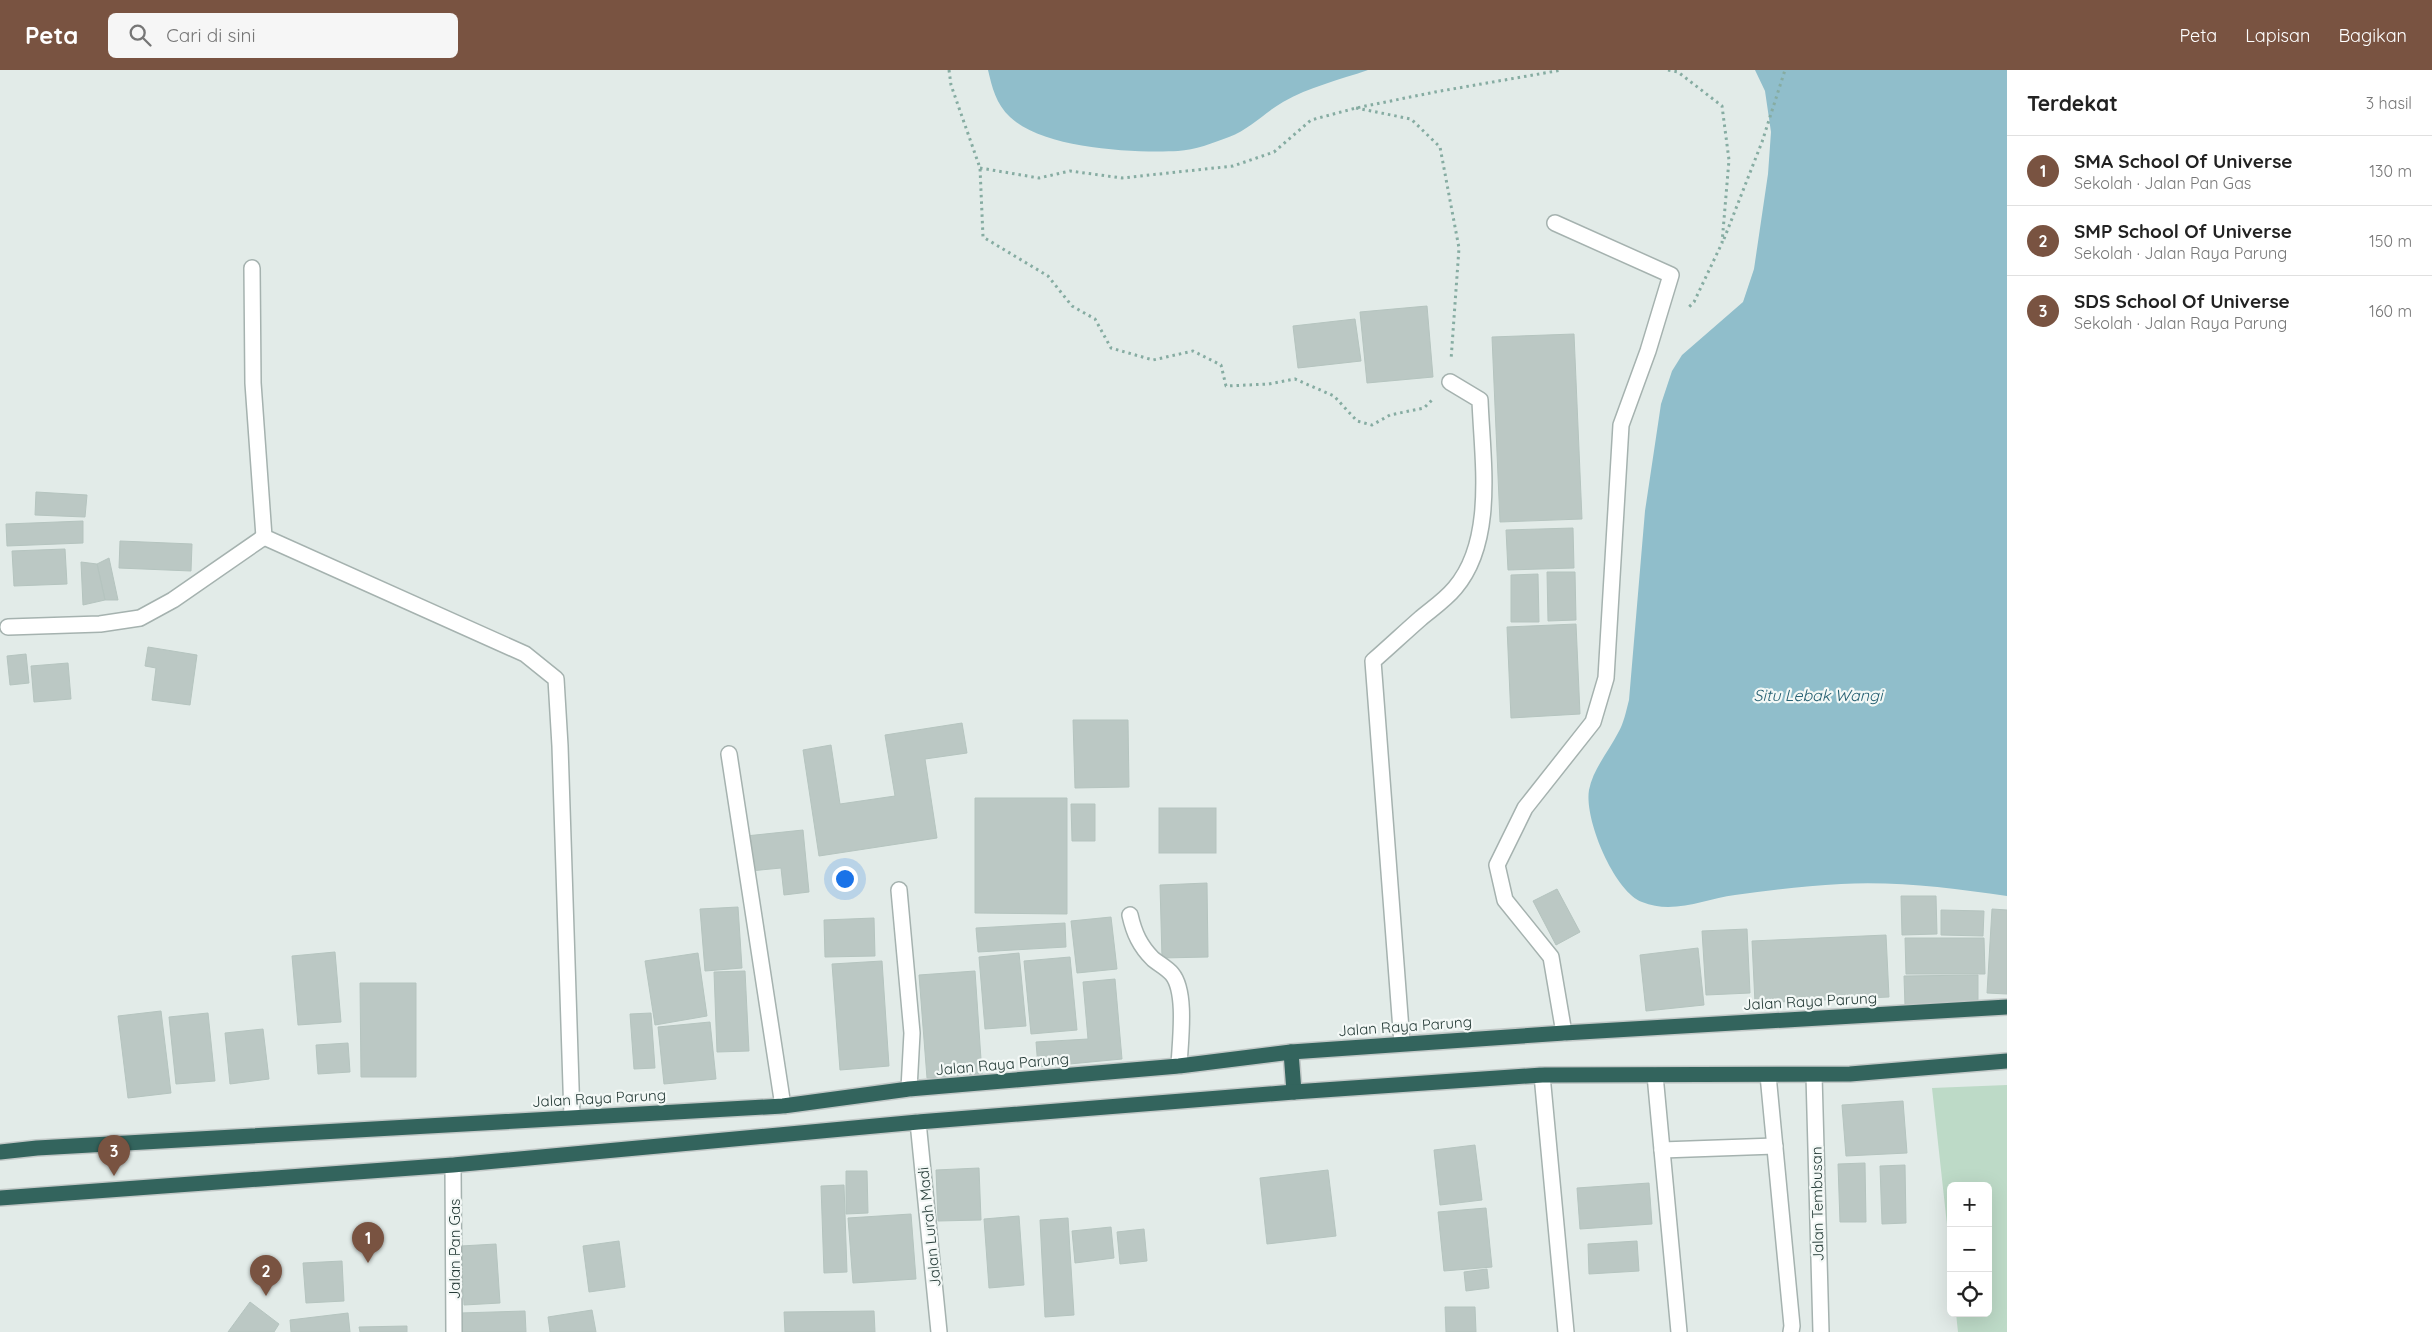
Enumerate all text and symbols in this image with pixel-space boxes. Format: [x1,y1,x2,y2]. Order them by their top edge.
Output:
search box [108,13,458,58]
text: Peta [25,20,78,50]
icon: search [126,21,154,49]
text: Cari di sini [166,23,256,47]
text: Peta [2180,24,2217,47]
text: Lapisan [2245,24,2310,47]
text: Bagikan [2338,24,2407,47]
text: Terdekat [2027,90,2118,116]
text: 3 hasil [2366,93,2412,113]
text: SMA School Of Universe [2074,149,2293,173]
text: 1 [2040,161,2046,181]
text: 130 m [2369,161,2412,181]
text: Sekolah · Jalan Pan Gas [2074,173,2251,193]
text: SMP School Of Universe [2074,219,2292,243]
text: 2 [2038,231,2048,251]
text: 150 m [2369,231,2412,251]
text: Sekolah · Jalan Raya Parung [2074,243,2287,263]
text: SDS School Of Universe [2074,289,2290,313]
text: 3 [2039,301,2047,321]
text: 160 m [2369,301,2412,321]
text: Sekolah · Jalan Raya Parung [2074,313,2287,333]
water label: Situ Lebak Wangi [1754,685,1884,705]
your location [832,866,858,892]
street label: Jalan Raya Parung [1743,988,1877,1014]
street label: Jalan Raya Parung [1337,1012,1473,1040]
street label: Jalan Raya Parung [934,1049,1070,1079]
street label: Jalan Raya Parung [532,1085,666,1111]
pin: 3 [98,1135,130,1176]
street label: Jalan Tembusan [1806,1146,1828,1262]
street label: Jalan Lurah Madi [913,1166,945,1288]
map controls [1947,1182,1992,1317]
button: + [1947,1182,1992,1227]
street label: Jalan Pan Gas [445,1199,464,1299]
pin: 1 [352,1222,384,1263]
button: − [1947,1227,1992,1272]
pin: 2 [250,1255,282,1296]
button: locate [1947,1272,1992,1317]

